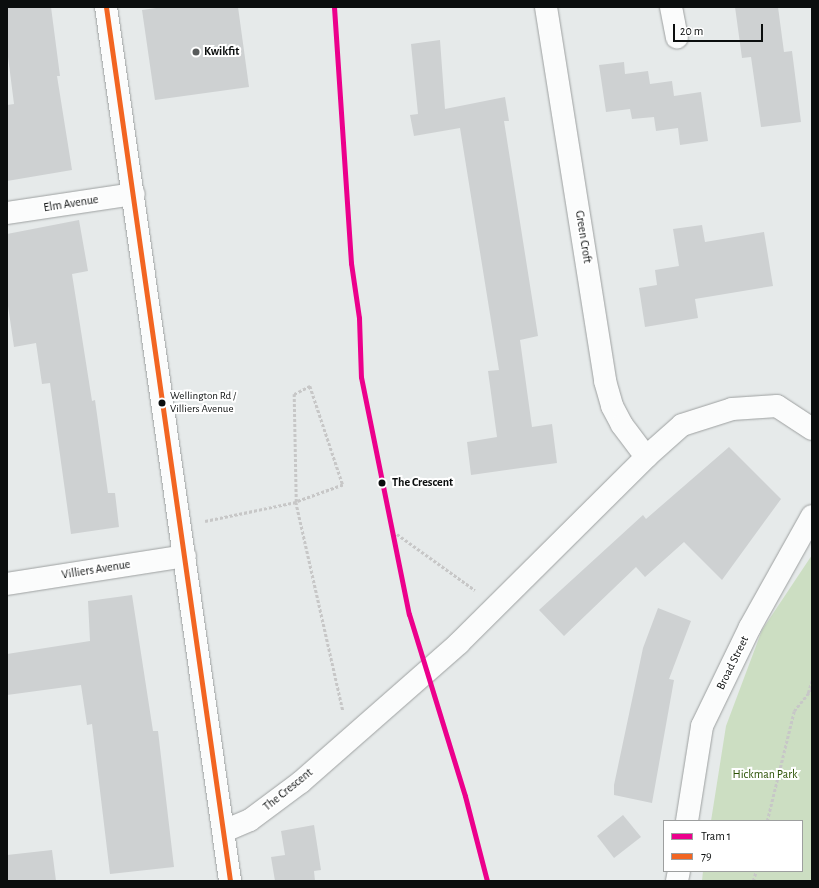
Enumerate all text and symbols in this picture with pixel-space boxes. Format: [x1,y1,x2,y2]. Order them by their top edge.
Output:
scale bar [675,16,765,42]
text: 20 m [680,25,703,37]
place label: Kwikfit [204,45,239,59]
marker: Kwikfit [191,47,201,57]
street label: Elm Avenue [43,193,99,215]
street label: Green Croft [572,210,594,264]
place label: Wellington Rd / Villiers Avenue [170,390,236,416]
marker: Wellington Rd / Villiers Avenue [157,398,167,408]
marker: The Crescent [375,476,389,490]
place label: The Crescent [392,476,453,490]
street label: Villiers Avenue [61,557,131,583]
street label: Broad Street [714,634,752,692]
street label: The Crescent [260,766,316,814]
park label: Hickman Park [732,768,798,782]
legend [663,820,803,872]
text: Tram 1 [701,830,731,842]
text: 79 [701,850,712,862]

